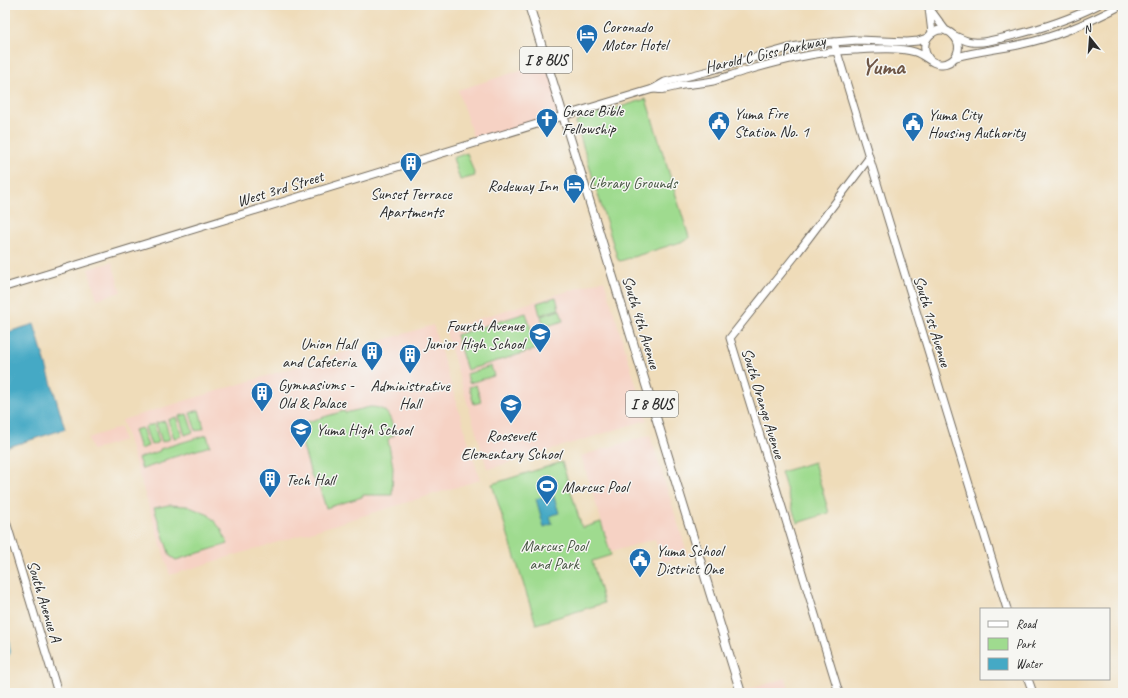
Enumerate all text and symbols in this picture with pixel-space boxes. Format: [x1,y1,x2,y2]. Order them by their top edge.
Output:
place label: Coronado Motor Hotel [602,17,671,55]
north arrow [1070,18,1110,58]
text: N [1082,20,1094,36]
hotel icon: Coronado Motor Hotel [574,22,600,55]
street label: Harold C Giss Parkway [703,30,829,78]
road number: I 8 BUS [520,47,572,73]
district label: Yuma [861,51,907,81]
place label: Grace Bible Fellowship [562,101,625,139]
place label: Yuma Fire Station No. 1 [734,104,810,142]
place label: Yuma City Housing Authority [928,105,1027,143]
church icon: Grace Bible Fellowship [534,106,560,139]
public building icon: Yuma Fire Station No. 1 [706,109,732,142]
public building icon: Yuma City Housing Authority [900,110,926,143]
building icon: Sunset Terrace Apartments [398,150,424,183]
street label: West 3rd Street [235,166,327,212]
hotel icon: Rodeway Inn [561,172,587,205]
park label: Library Grounds [589,173,679,193]
place label: Rodeway Inn [488,176,559,196]
place label: Sunset Terrace Apartments [370,184,454,222]
street label: South 4th Avenue [617,273,665,373]
street label: South 1st Avenue [909,273,956,371]
place label: Fourth Avenue Junior High School [423,316,527,354]
school or university icon: Fourth Avenue Junior High School [527,321,553,354]
place label: Union Hall and Cafeteria [282,334,359,372]
building icon: Union Hall and Cafeteria [359,339,385,372]
building icon: Administrative Hall [397,342,423,375]
street label: South Orange Avenue [737,346,790,463]
place label: Gymnasiums - Old & Palace [278,375,355,413]
place label: Administrative Hall [370,376,451,414]
building icon: Gymnasiums - Old & Palace [249,380,275,413]
road number: I 8 BUS [626,391,678,417]
school or university icon: Roosevelt Elementary School [498,392,524,425]
school or university icon: Yuma High School [288,416,314,449]
place label: Yuma High School [316,420,415,440]
place label: Roosevelt Elementary School [461,426,564,464]
building icon: Tech Hall [257,466,283,499]
place label: Tech Hall [286,470,338,490]
sports icon: Marcus Pool [534,473,560,506]
place label: Marcus Pool [562,477,631,497]
park label: Marcus Pool and Park [521,536,590,574]
place label: Yuma School District One [656,541,726,579]
public building icon: Yuma School District One [627,546,653,579]
street label: South Avenue A [22,558,66,645]
legend [980,608,1110,680]
text: Road [1016,616,1038,632]
text: Park [1016,636,1037,652]
text: Water [1016,656,1044,672]

